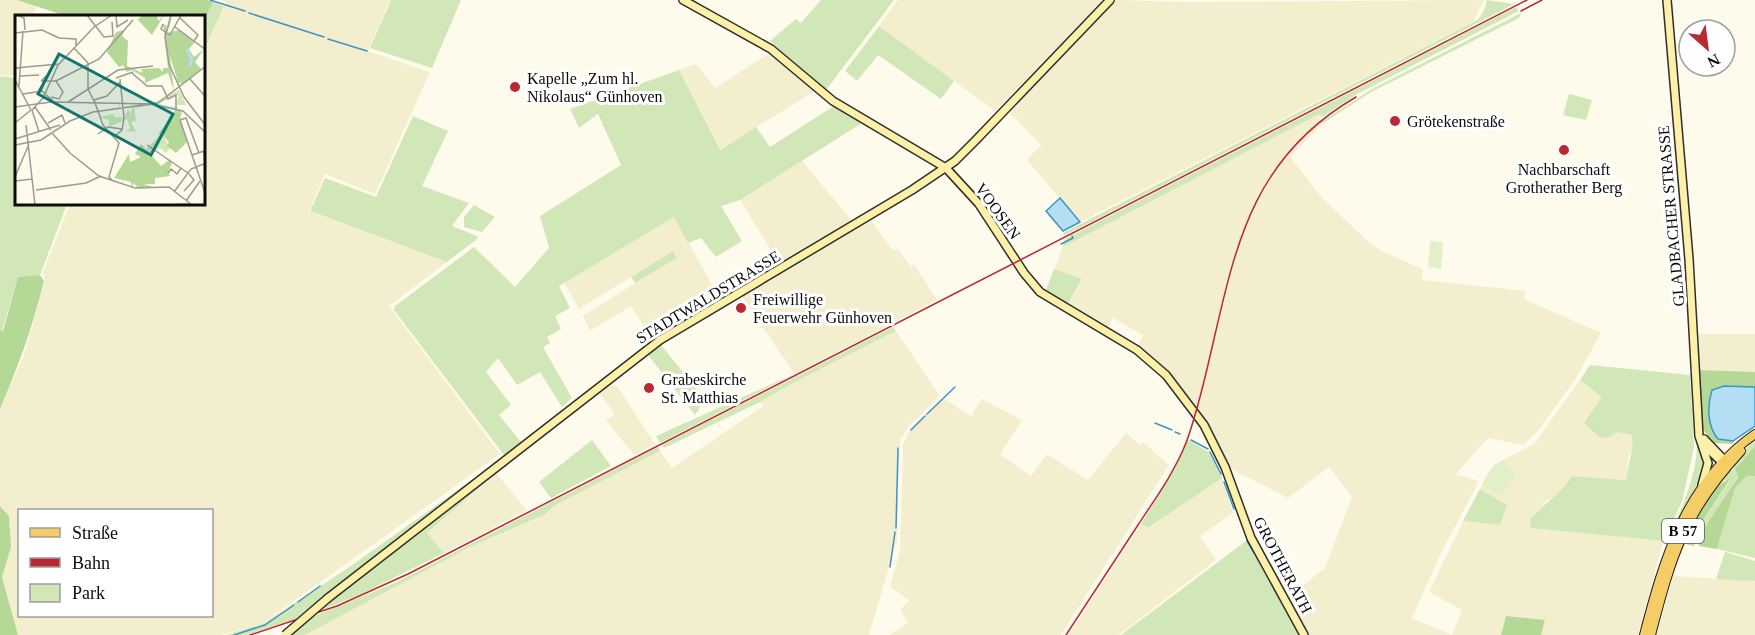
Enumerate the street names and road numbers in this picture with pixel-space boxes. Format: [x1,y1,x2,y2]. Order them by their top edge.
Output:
street label: GLADBACHER STRASSE [1655,125,1687,307]
street label: VOOSEN [972,180,1024,243]
street label: STADTWALDSTRASSE [633,247,783,347]
street label: GROTHERATH [1250,514,1316,616]
road number: B 57 [1662,519,1704,543]

